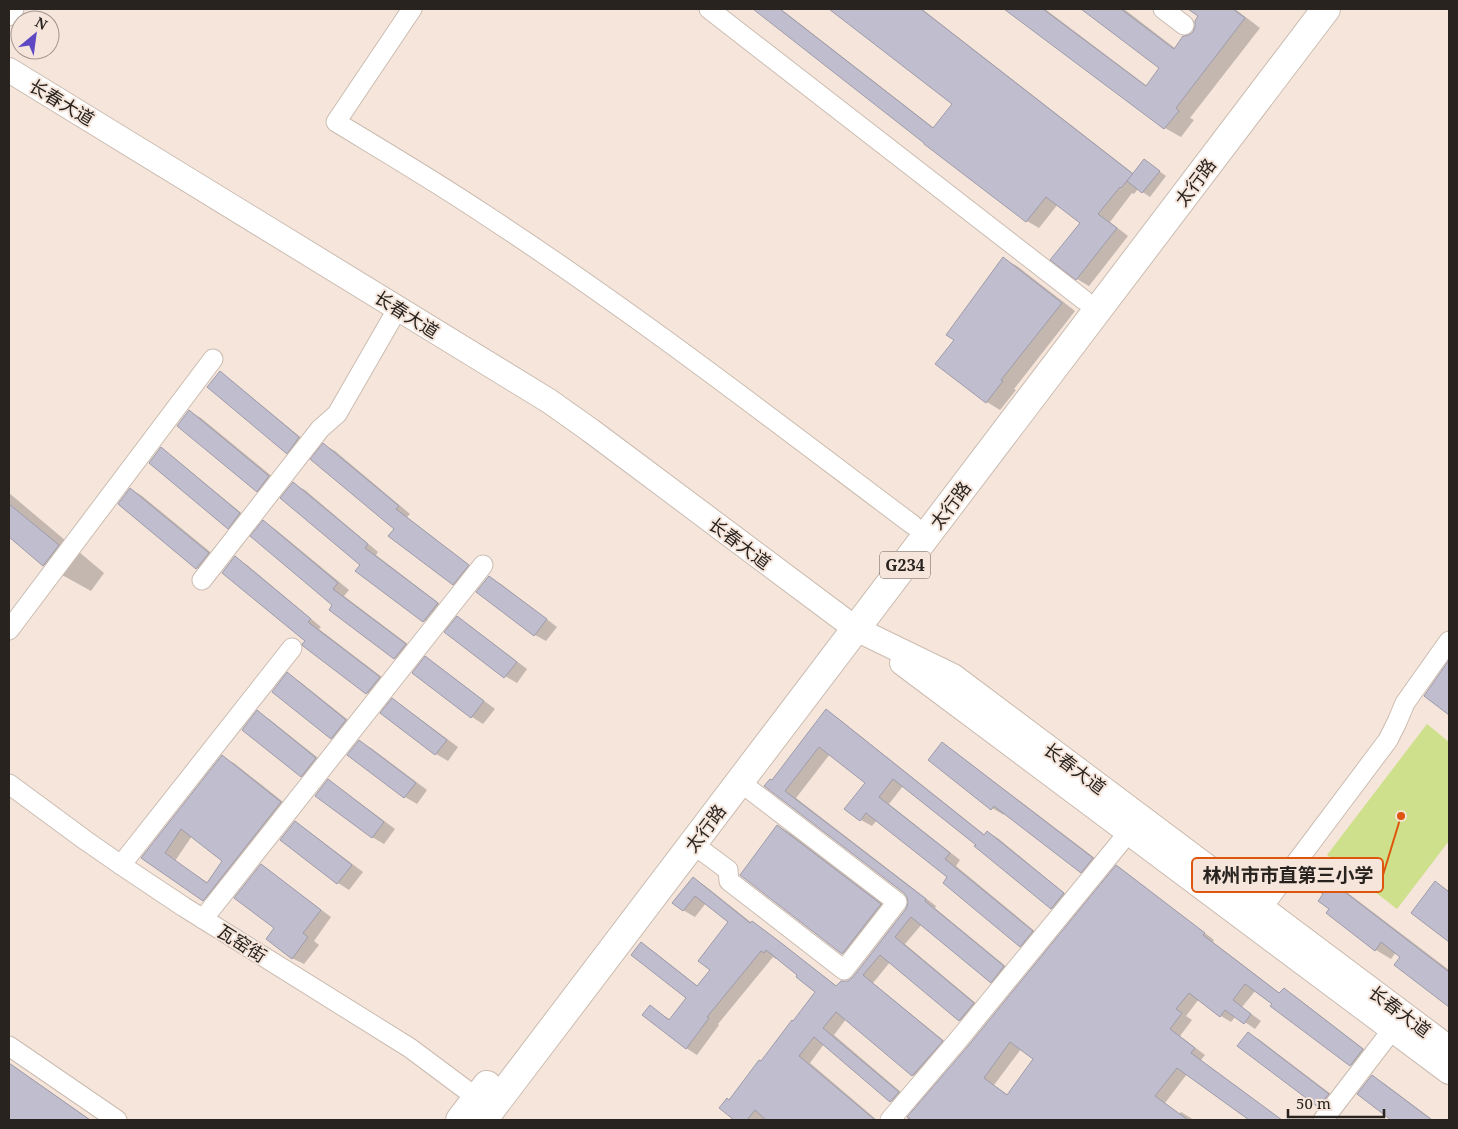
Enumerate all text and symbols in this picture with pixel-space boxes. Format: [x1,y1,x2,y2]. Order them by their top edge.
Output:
north arrow [10,10,60,60]
text: N [32,12,51,34]
street label: 长春大道 [25,73,99,131]
street label: 太行路 [1169,153,1221,211]
street label: 长春大道 [370,285,444,343]
street label: 太行路 [924,476,976,534]
street label: 长春大道 [704,512,776,574]
road number: G234 [880,552,930,578]
street label: 长春大道 [1039,737,1111,799]
street label: 太行路 [679,799,731,857]
callout: 林州市市直第三小学 [1192,858,1383,892]
text: 林州市市直第三小学 [1202,862,1374,888]
street label: 瓦窑街 [213,919,271,967]
street label: 长春大道 [1364,980,1436,1042]
scale bar [1288,1086,1384,1118]
text: 50 m [1296,1093,1331,1113]

